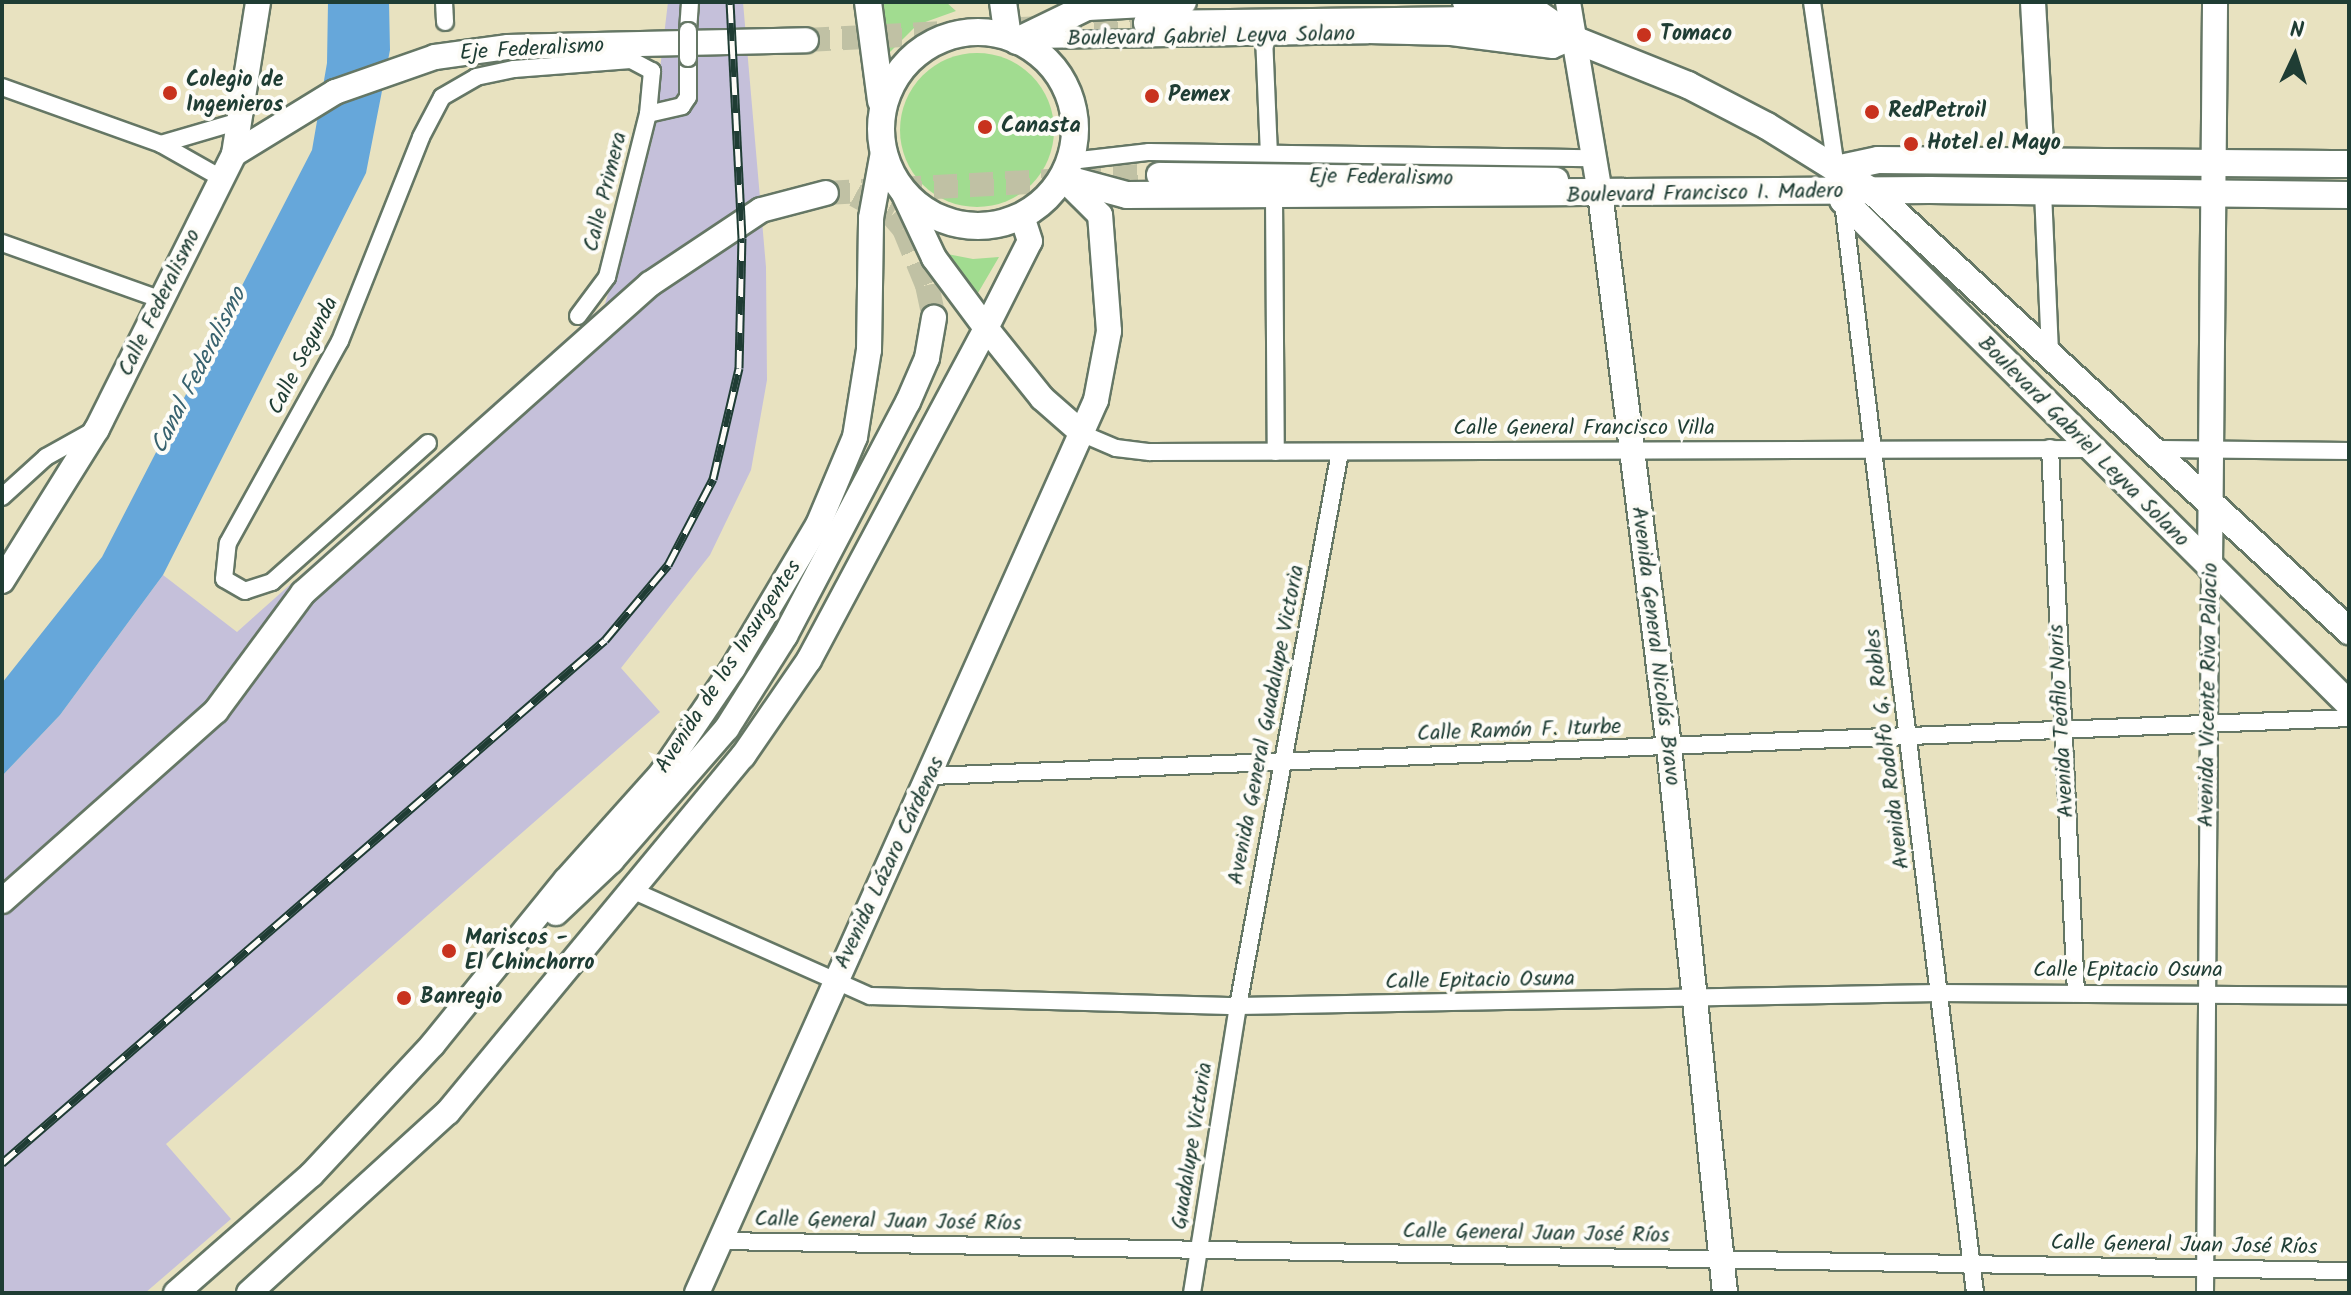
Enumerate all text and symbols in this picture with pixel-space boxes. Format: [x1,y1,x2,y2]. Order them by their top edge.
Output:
text: N [2289,14,2305,50]
north arrow [2255,16,2335,96]
street label: Boulevard Gabriel Leyva Solano [1067,21,1355,53]
place label: Tomaco [1660,22,1732,48]
marker: Tomaco [1635,26,1653,44]
street label: Eje Federalismo [459,33,605,67]
place label: Colegio de Ingenieros [186,67,284,118]
place label: Pemex [1168,83,1230,109]
marker: Colegio de Ingenieros [161,84,179,102]
marker: Pemex [1143,87,1161,105]
place label: RedPetroil [1888,99,1986,125]
marker: RedPetroil [1863,103,1881,121]
place label: Canasta [1001,114,1081,140]
marker: Canasta [976,118,994,136]
street label: Calle Primera [578,129,634,255]
place label: Hotel el Mayo [1927,131,2061,157]
marker: Hotel el Mayo [1902,135,1920,153]
street label: Eje Federalismo [1309,164,1453,192]
street label: Boulevard Francisco I. Madero [1566,178,1844,210]
street label: Calle Federalismo [113,225,207,381]
water label: Canal Federalismo [145,283,253,459]
street label: Calle Segunda [263,293,345,419]
street label: Boulevard Gabriel Leyva Solano [1972,331,2194,553]
street label: Calle General Francisco Villa [1453,416,1715,442]
street label: Avenida General Nicolás Bravo [1625,505,1685,787]
street label: Avenida de los Insurgentes [650,556,808,778]
street label: Avenida Vicente Riva Palacio [2193,562,2225,828]
street label: Avenida General Guadalupe Victoria [1223,563,1311,887]
street label: Avenida Teófilo Noris [2044,624,2080,818]
street label: Avenida Rodolfo G. Robles [1860,627,1916,871]
street label: Calle Ramón F. Iturbe [1416,714,1622,748]
street label: Avenida Lázaro Cárdenas [829,753,951,973]
place label: Mariscos - El Chinchorro [465,925,594,976]
marker: Mariscos - El Chinchorro [440,942,458,960]
street label: Calle Epitacio Osuna [2033,958,2223,984]
street label: Calle Epitacio Osuna [1385,966,1575,996]
place label: Banregio [420,985,502,1011]
marker: Banregio [395,989,413,1007]
street label: Guadalupe Victoria [1167,1061,1219,1231]
street label: Calle General Juan José Ríos [754,1206,1022,1238]
street label: Calle General Juan José Ríos [1402,1218,1670,1250]
street label: Calle General Juan José Ríos [2050,1230,2318,1262]

